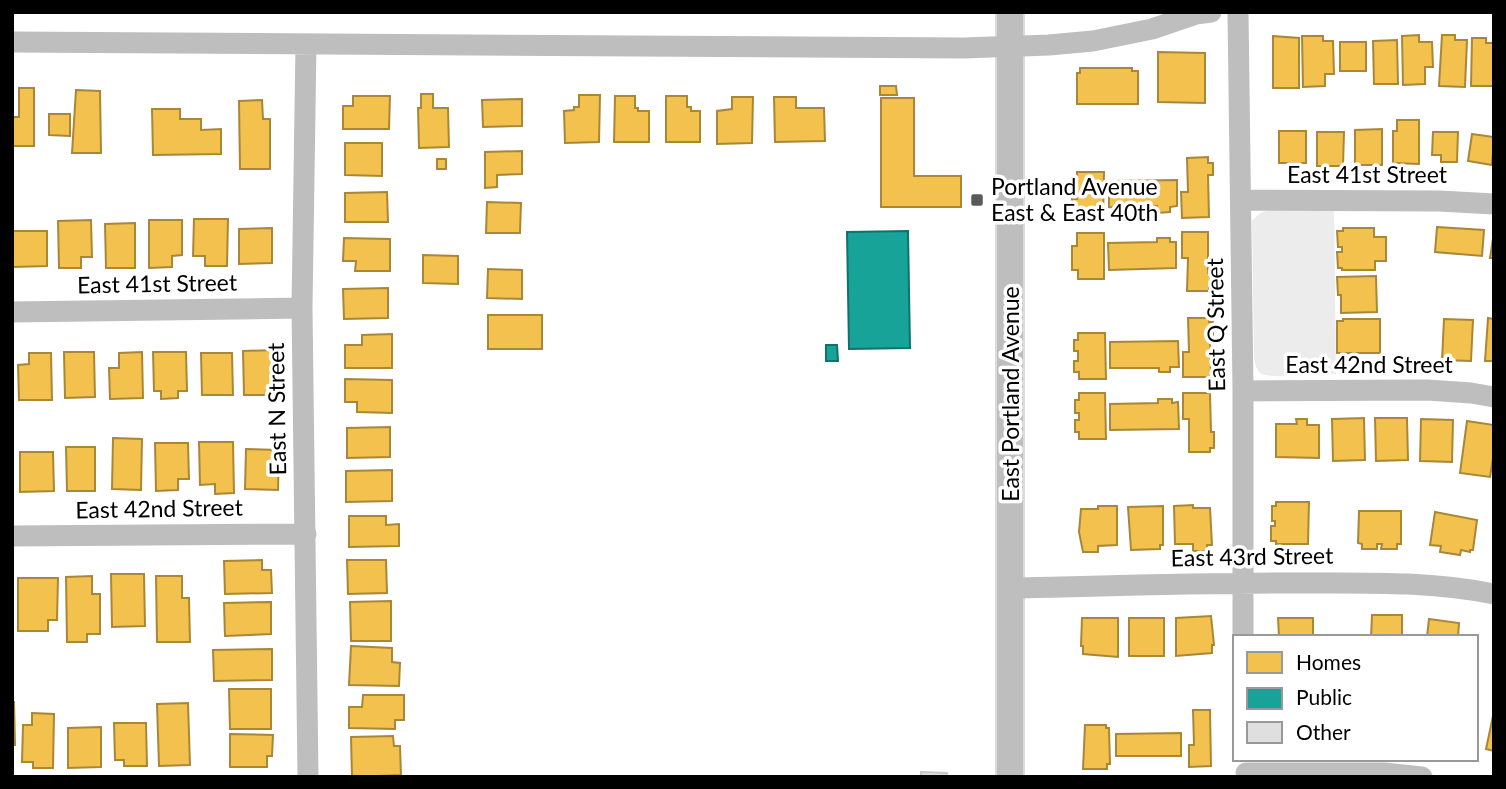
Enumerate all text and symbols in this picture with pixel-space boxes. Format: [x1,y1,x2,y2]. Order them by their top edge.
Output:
street label: East 41st Street [1287,160,1448,188]
place label: Portland Avenue East & East 40th [991,172,1158,226]
marker: Portland Avenue East & East 40th [969,192,985,208]
street label: East Q Street [1200,257,1230,392]
street label: East 41st Street [77,268,238,298]
street label: East Portland Avenue [996,286,1024,502]
street label: East N Street [261,342,291,476]
street label: East 42nd Street [1285,350,1454,378]
street label: East 42nd Street [75,493,244,523]
street label: East 43rd Street [1170,541,1334,571]
legend [1233,635,1478,761]
text: Homes [1296,649,1361,674]
text: Public [1296,684,1352,709]
text: Other [1296,719,1351,744]

